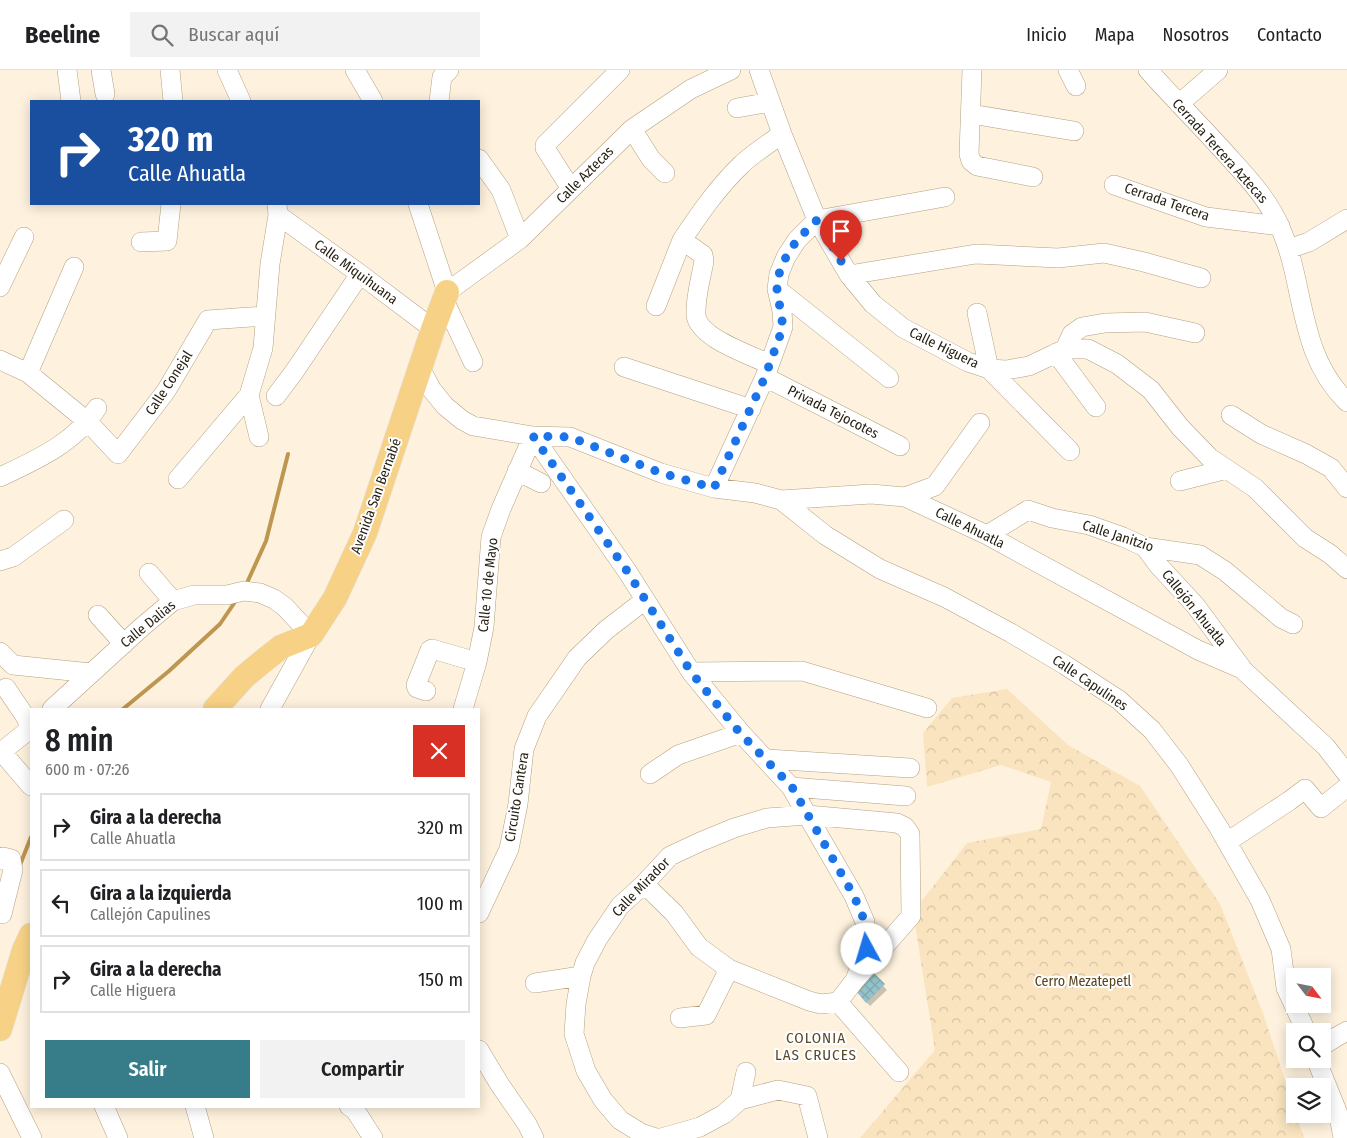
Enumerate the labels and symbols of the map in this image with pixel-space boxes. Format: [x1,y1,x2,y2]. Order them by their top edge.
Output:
street label: Cerrada Tercera Aztecas [1169,95,1271,207]
street label: Calle Aztecas [553,143,617,207]
street label: Cerrada Tercera [1122,180,1212,225]
pin [820,210,862,261]
street label: Calle Miquihuana [311,236,401,308]
street label: Calle Higuera [906,324,982,372]
street label: Calle Conejal [142,347,196,419]
street label: Privada Tejocotes [785,382,881,442]
street label: Avenida San Bernabé [347,436,405,556]
street label: Calle Ahuatla [933,504,1008,552]
street label: Calle Janitzio [1080,517,1156,555]
street label: Calle 10 de Mayo [475,537,501,633]
street label: Callejón Ahuatla [1158,566,1230,650]
street label: Calle Dalias [117,597,179,651]
street label: Calle Capulines [1049,652,1131,714]
street label: Circuito Cantera [502,751,533,843]
street label: Calle Mirador [609,854,674,920]
position arrow [840,922,892,974]
north arrow [1286,968,1331,1012]
park label: Cerro Mezatepetl [1035,973,1132,990]
district label: COLONIA LAS CRUCES [775,1029,857,1064]

